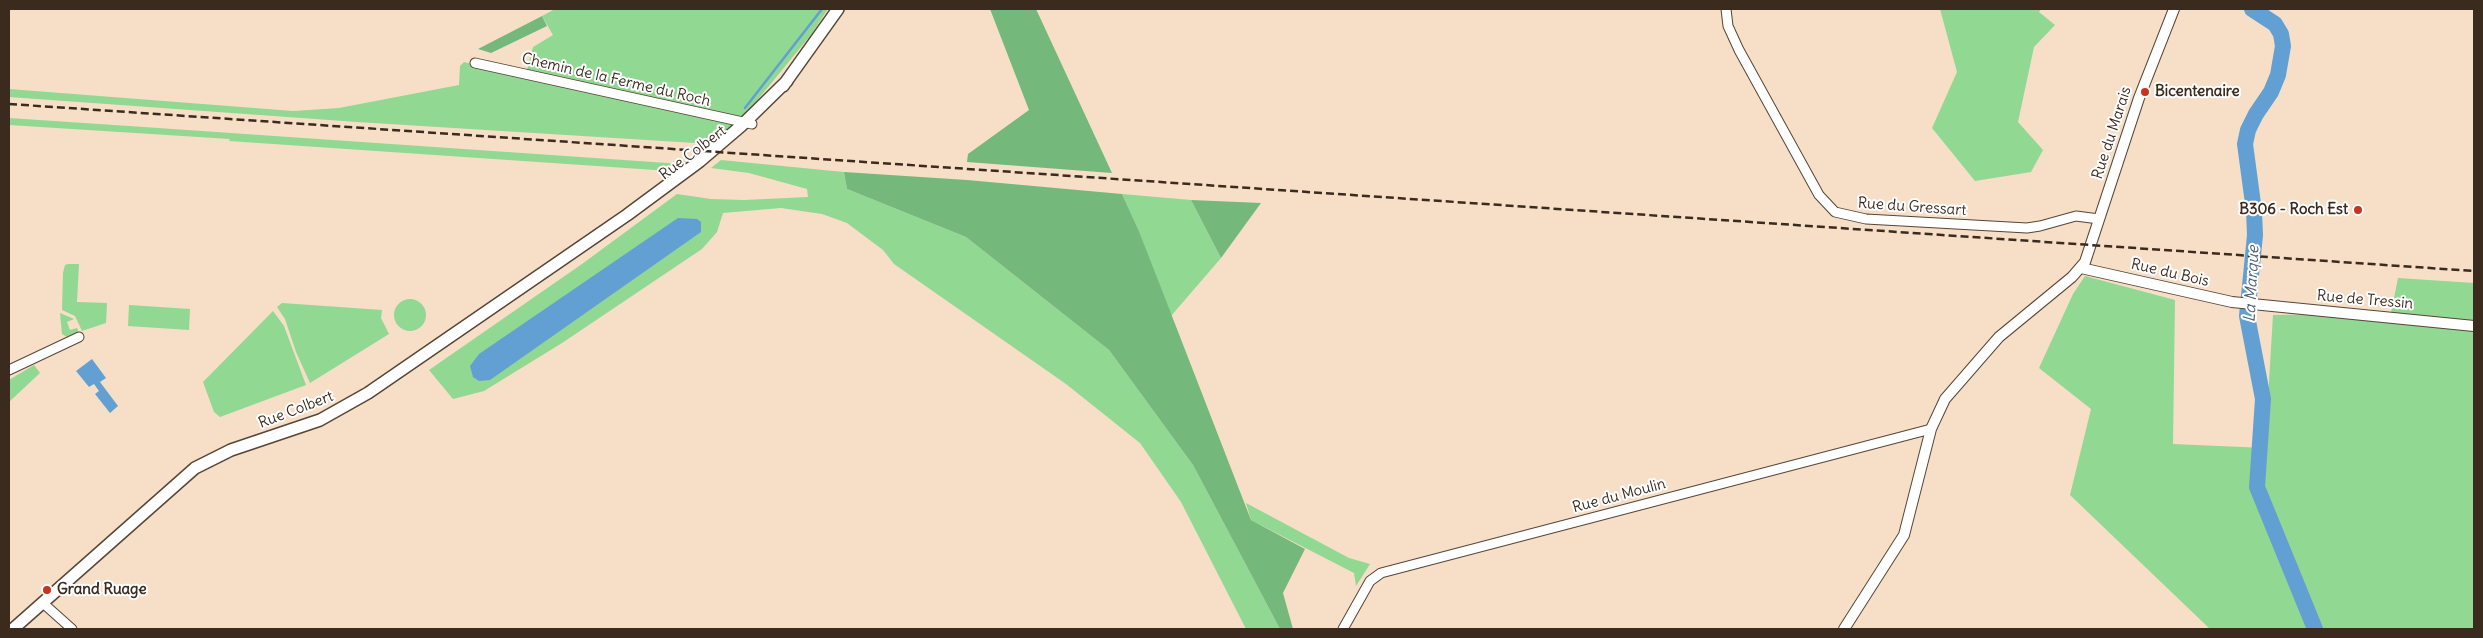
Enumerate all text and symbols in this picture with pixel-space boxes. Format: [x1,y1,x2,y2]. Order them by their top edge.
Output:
street label: Chemin de la Ferme du Roch [520,49,712,111]
place label: Bicentenaire [2155,83,2240,101]
street label: Rue du Marais [2089,84,2135,182]
marker: Bicentenaire [2139,86,2151,98]
street label: Rue Colbert [656,122,730,184]
street label: Rue du Gressart [1857,194,1967,220]
place label: B306 - Roch Est [2239,201,2348,219]
marker: B306 - Roch Est [2352,204,2364,216]
water label: La Marque [2240,245,2264,323]
street label: Rue du Bois [2129,255,2211,291]
street label: Rue de Tressin [2316,287,2414,313]
street label: Rue Colbert [256,387,336,433]
street label: Rue du Moulin [1571,475,1667,517]
place label: Grand Ruage [57,581,147,599]
marker: Grand Ruage [41,584,53,596]

